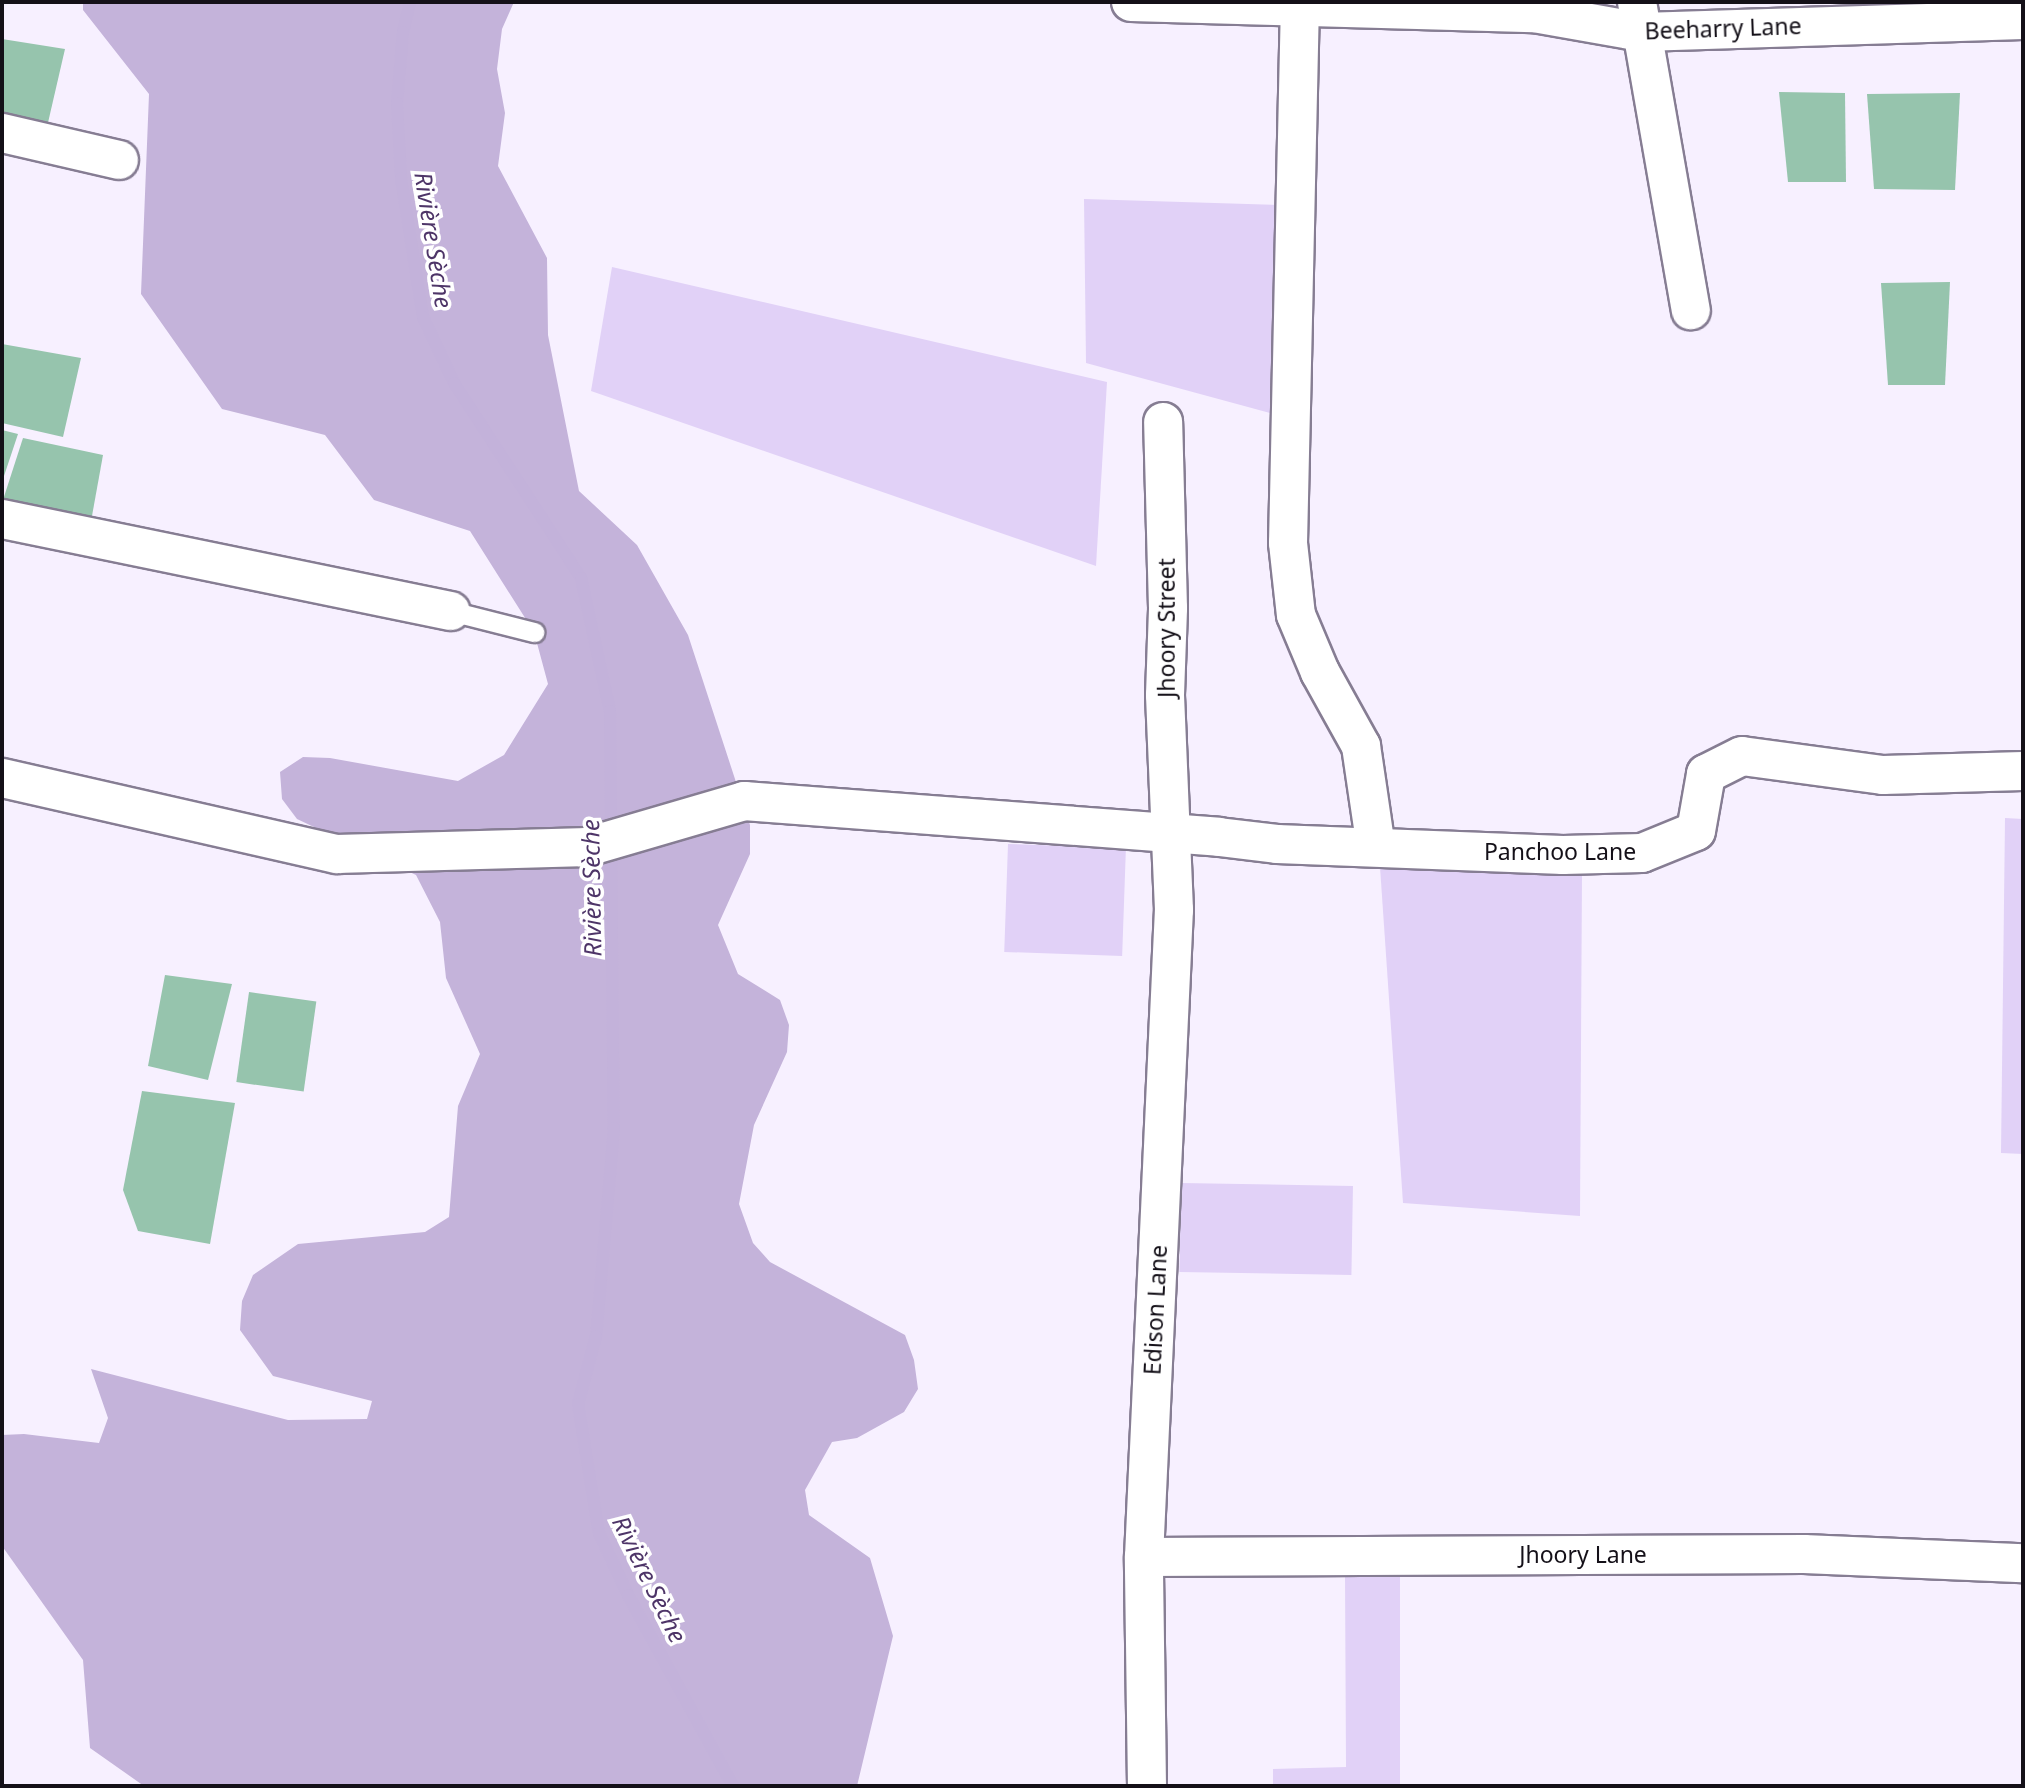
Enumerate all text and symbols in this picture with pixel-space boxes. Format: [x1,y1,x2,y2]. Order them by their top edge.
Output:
street label: Beeharry Lane [1644,11,1802,45]
water label: Rivière Sèche [409,170,459,310]
street label: Jhoory Street [1152,558,1180,698]
water label: Rivière Sèche [575,819,607,957]
street label: Panchoo Lane [1484,837,1636,865]
street label: Edison Lane [1138,1244,1172,1376]
water label: Rivière Sèche [607,1511,693,1647]
street label: Jhoory Lane [1519,1540,1647,1568]

